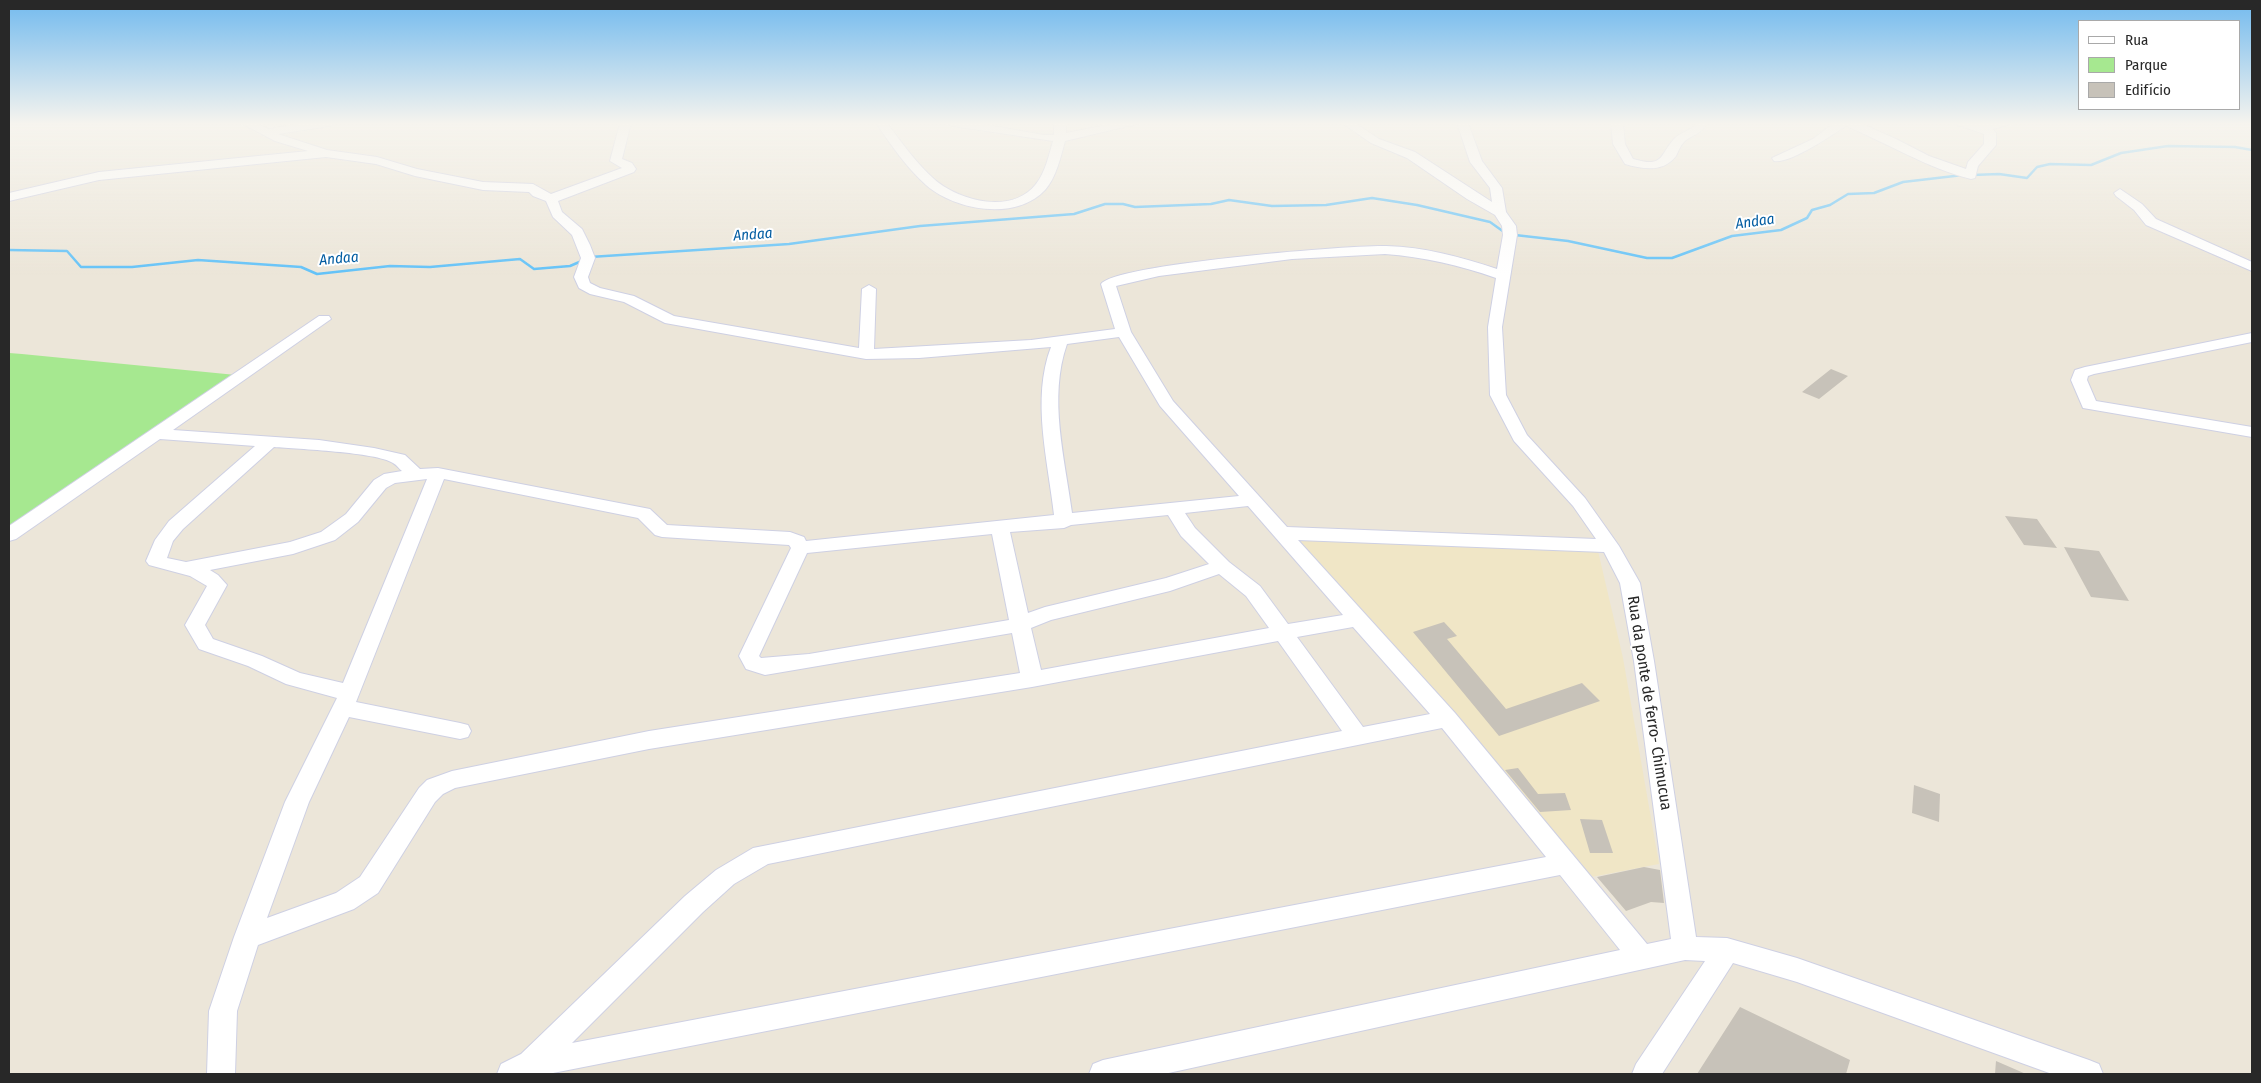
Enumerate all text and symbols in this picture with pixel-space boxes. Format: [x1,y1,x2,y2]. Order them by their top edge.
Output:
legend [2078,20,2241,110]
text: Rua [2125,31,2148,49]
text: Parque [2125,56,2168,74]
text: Edifício [2125,81,2171,99]
water label: Andaa [1734,210,1776,234]
water label: Andaa [733,225,773,245]
water label: Andaa [319,248,359,270]
street label: Rua da ponte de ferro- Chimucua [1623,595,1675,811]

